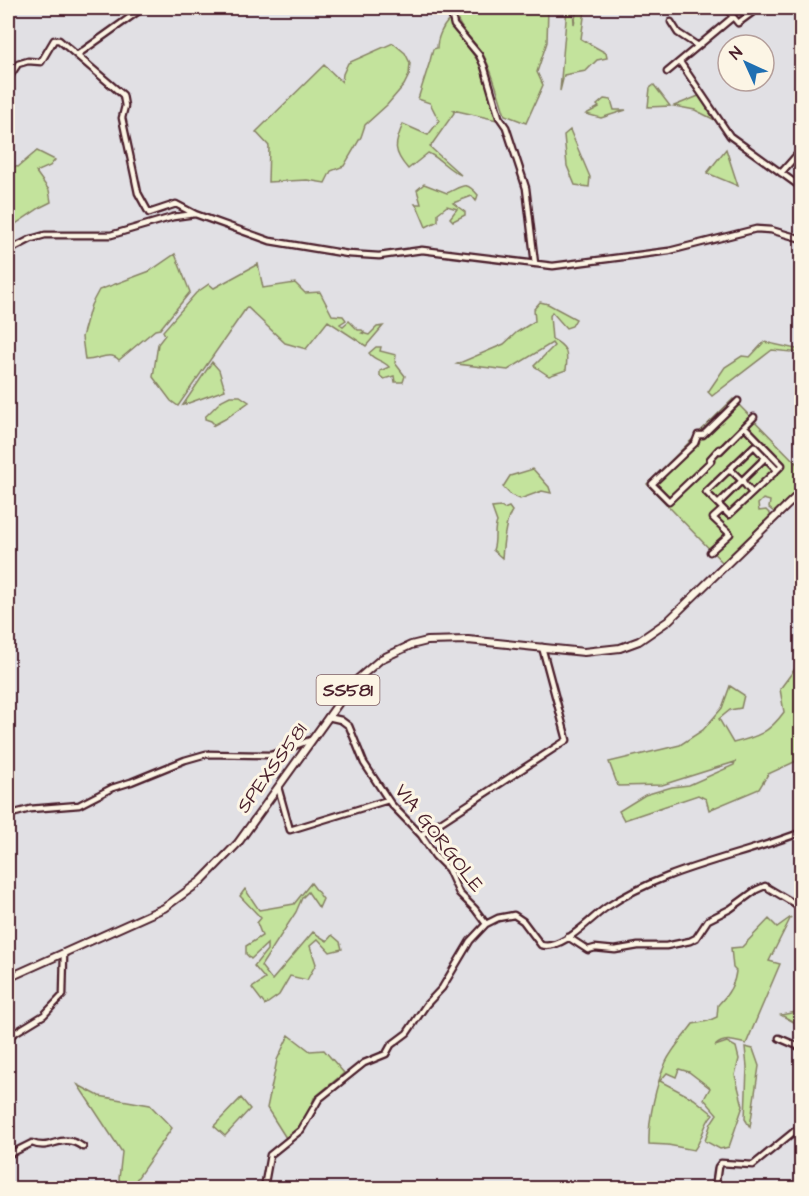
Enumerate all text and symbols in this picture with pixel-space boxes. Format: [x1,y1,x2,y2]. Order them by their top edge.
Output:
north arrow [716,33,776,93]
text: N [725,42,747,64]
road number: SS581 [316,675,380,705]
street label: SPEXSS581 [230,717,314,819]
street label: VIA GORGOLE [388,778,490,898]

